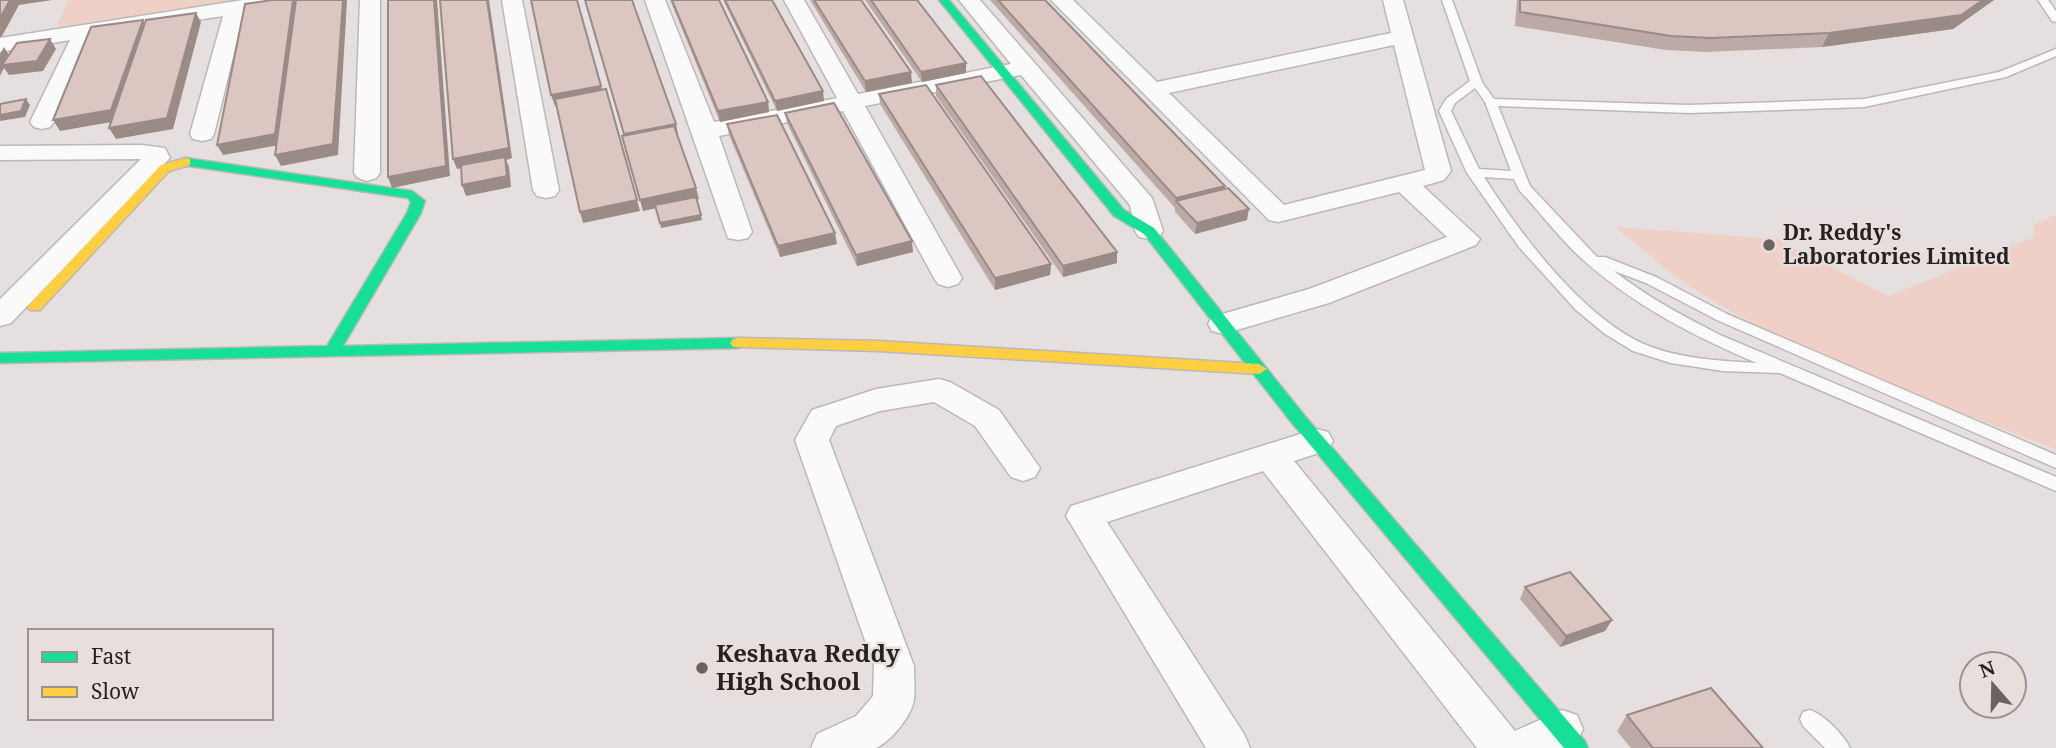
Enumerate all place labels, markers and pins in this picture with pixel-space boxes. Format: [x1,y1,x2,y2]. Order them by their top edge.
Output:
place label: Dr. Reddy's Laboratories Limited [1783,218,2010,270]
marker: Dr. Reddy's Laboratories Limited [1761,237,1777,253]
place label: Keshava Reddy High School [716,636,900,697]
marker: Keshava Reddy High School [694,660,710,676]

